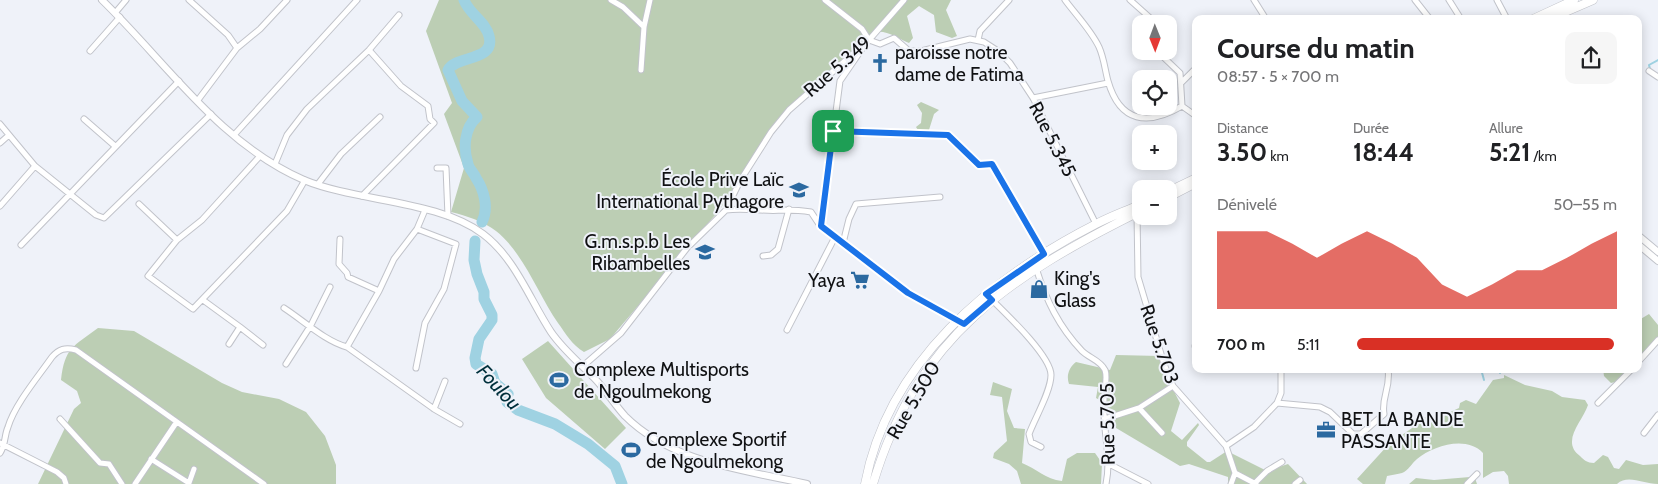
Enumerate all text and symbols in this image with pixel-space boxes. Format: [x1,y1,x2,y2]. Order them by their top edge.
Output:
north arrow [1132,15,1178,60]
map controls [1132,15,1177,225]
street label: Rue 5.349 [799,31,876,102]
text: Course du matin [1217,31,1415,65]
button: share [1565,32,1617,84]
place label: paroisse notre dame de Fatima [895,41,1024,86]
church icon: paroisse notre dame de Fatima [869,52,891,74]
text: 08:57 · 5 × 700 m [1217,67,1339,86]
button: locate [1132,70,1177,115]
street label: Rue 5.345 [1024,98,1081,181]
pin [812,110,854,152]
icon: arrive [819,117,847,145]
text: Distance [1217,119,1269,137]
text: Durée [1353,119,1389,137]
text: Allure [1489,119,1523,137]
button: + [1132,125,1177,170]
text: 3.50 [1217,137,1267,167]
text: 18:44 [1353,137,1414,167]
text: 5:21 [1489,137,1530,167]
text: km [1267,147,1289,165]
text: /km [1530,147,1557,165]
place label: École Prive Laïc International Pythagore [596,167,784,213]
school or university icon: École Prive Laïc International Pythagore [788,179,810,201]
button: − [1132,180,1177,225]
text: Dénivelé [1217,195,1277,214]
text: 50–55 m [1554,195,1617,214]
place label: G.m.s.p.b Les Ribambelles [585,230,690,275]
school or university icon: G.m.s.p.b Les Ribambelles [694,241,716,263]
place label: King's Glass [1054,267,1100,312]
place label: Yaya [807,269,845,292]
supermarket icon: Yaya [849,269,871,291]
shop icon: King's Glass [1028,278,1050,300]
street label: Rue 5.703 [1135,301,1184,387]
text: 700 m [1217,335,1265,354]
text: 5:11 [1297,335,1319,354]
street label: Rue 5.500 [882,357,945,443]
place label: Complexe Multisports de Ngoulmekong [574,358,749,403]
water label: Foulou [472,359,526,415]
sports icon: Complexe Multisports de Ngoulmekong [548,369,570,391]
street label: Rue 5.705 [1095,383,1120,465]
place label: BET LA BANDE PASSANTE [1341,408,1464,453]
office icon: BET LA BANDE PASSANTE [1315,419,1337,441]
place label: Complexe Sportif de Ngoulmekong [646,428,787,473]
sports icon: Complexe Sportif de Ngoulmekong [620,439,642,461]

